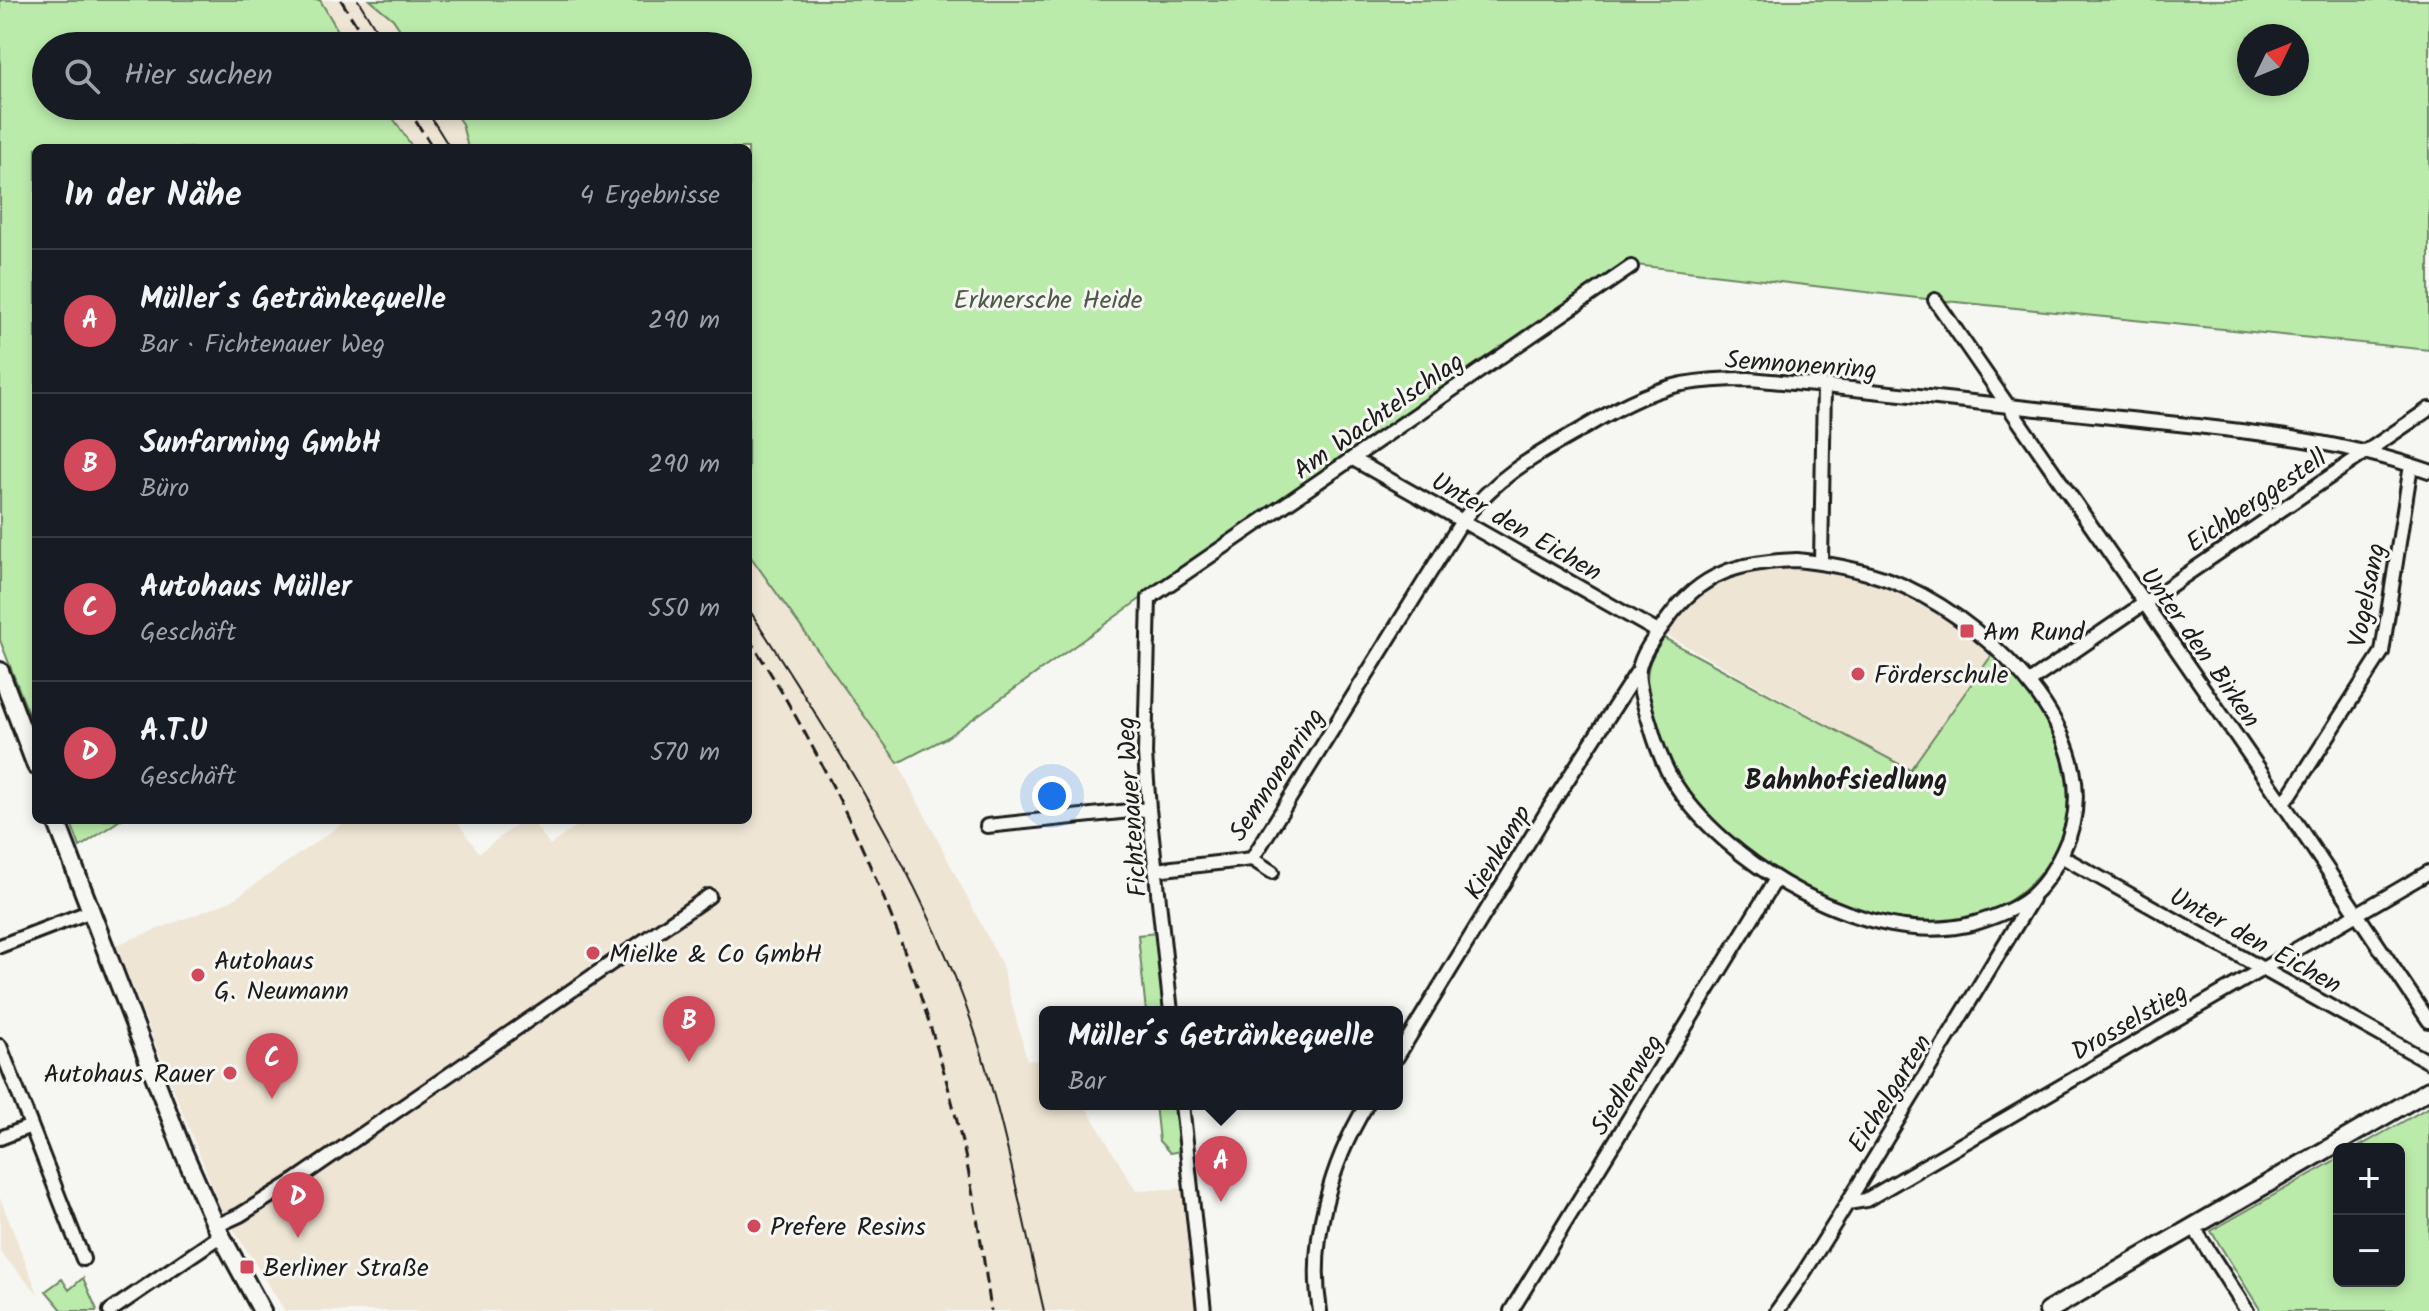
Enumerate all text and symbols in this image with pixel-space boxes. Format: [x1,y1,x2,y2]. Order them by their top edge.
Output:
north arrow [2237,24,2309,96]
search box [32,32,752,120]
text: Hier suchen [124,52,273,100]
icon: search [60,54,104,98]
text: In der Nähe [64,169,242,223]
text: 4 Ergebnisse [580,175,720,217]
text: Müller´s Getränkequelle [140,276,446,324]
park label: Erknersche Heide [954,280,1143,322]
text: A [82,300,98,342]
text: 290 m [648,300,720,342]
text: Bar · Fichtenauer Weg [140,324,385,366]
street label: Semnonenring [1723,340,1878,392]
street label: Am Wachtelschlag [1285,342,1473,491]
text: Sunfarming GmbH [140,420,381,468]
street label: Eichberggestell [2178,439,2336,565]
text: B [82,444,98,486]
text: 290 m [648,444,720,486]
street label: Unter den Eichen [1423,462,1609,594]
text: Büro [140,468,189,510]
street label: Vogelsang [2337,540,2399,651]
street label: Unter den Birken [2128,559,2271,737]
text: Autohaus Müller [140,564,352,612]
text: C [82,588,98,630]
text: 550 m [648,588,720,630]
text: Geschäft [140,612,236,654]
place label: Am Rund [1983,612,2085,654]
marker: Am Rund [1958,622,1976,640]
place label: Förderschule [1874,655,2009,697]
marker: Förderschule [1849,665,1867,683]
street label: Semnonenring [1219,700,1337,850]
text: A.T.U [140,708,207,756]
street label: Fichtenauer Weg [1106,715,1160,898]
text: D [81,732,99,774]
text: 570 m [650,732,720,774]
text: Geschäft [140,756,236,798]
district label: Bahnhofsiedlung [1745,759,1947,804]
your location [1032,776,1072,816]
street label: Kienkamp [1454,797,1544,909]
street label: Unter den Eichen [2161,877,2349,1007]
place label: Mielke & Co GmbH [609,934,822,976]
place label: Autohaus G. Neumann [214,941,349,1013]
marker: Mielke & Co GmbH [584,944,602,962]
marker: Autohaus G. Neumann [189,966,207,984]
street label: Drosselstieg [2064,972,2196,1073]
pin: B [663,996,715,1062]
popup [1039,1006,1403,1110]
text: Müller´s Getränkequelle [1068,1013,1374,1061]
street label: Siedlerweg [1580,1026,1675,1144]
street label: Eichelgarten [1837,1026,1944,1162]
pin: C [246,1033,298,1099]
place label: Autohaus Rauer [44,1054,215,1096]
text: Bar [1068,1061,1105,1103]
marker: Autohaus Rauer [221,1064,239,1082]
pin: A [1195,1136,1247,1202]
map controls [2333,1143,2405,1287]
button: + [2333,1143,2405,1215]
pin: D [272,1172,324,1238]
place label: Prefere Resins [770,1207,926,1249]
button: − [2333,1215,2405,1287]
marker: Prefere Resins [745,1217,763,1235]
place label: Berliner Straße [263,1248,429,1290]
marker: Berliner Straße [238,1258,256,1276]

